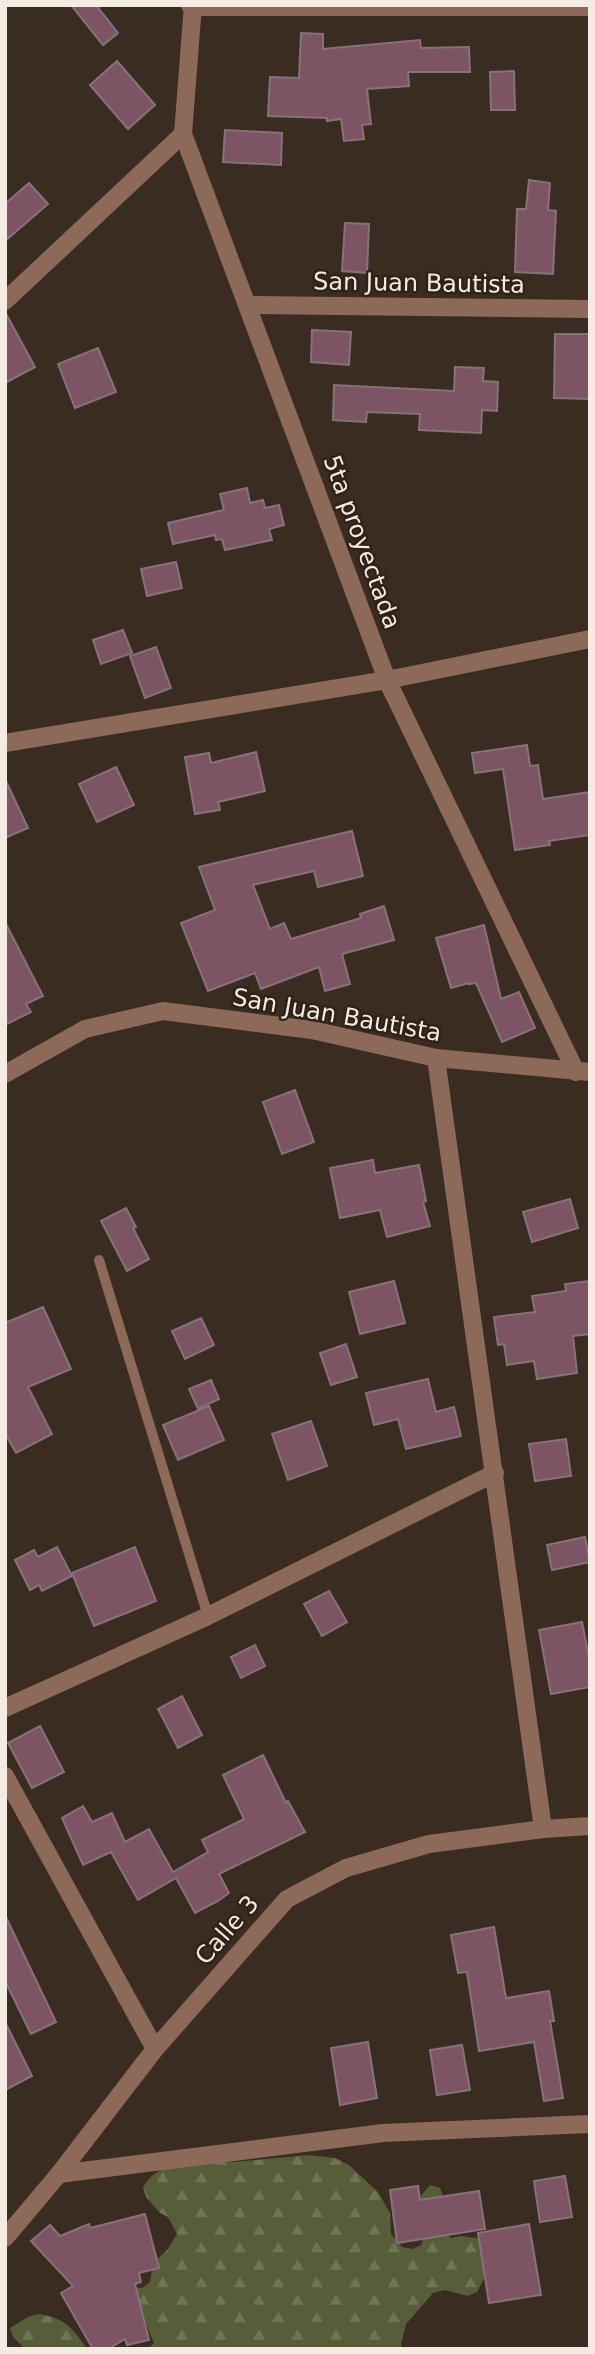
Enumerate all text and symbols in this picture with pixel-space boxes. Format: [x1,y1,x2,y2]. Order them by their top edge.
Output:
street label: San Juan Bautista [313,267,525,299]
street label: 5ta proyectada [318,451,406,633]
street label: San Juan Bautista [230,983,444,1047]
street label: Calle 3 [189,1890,265,1970]

